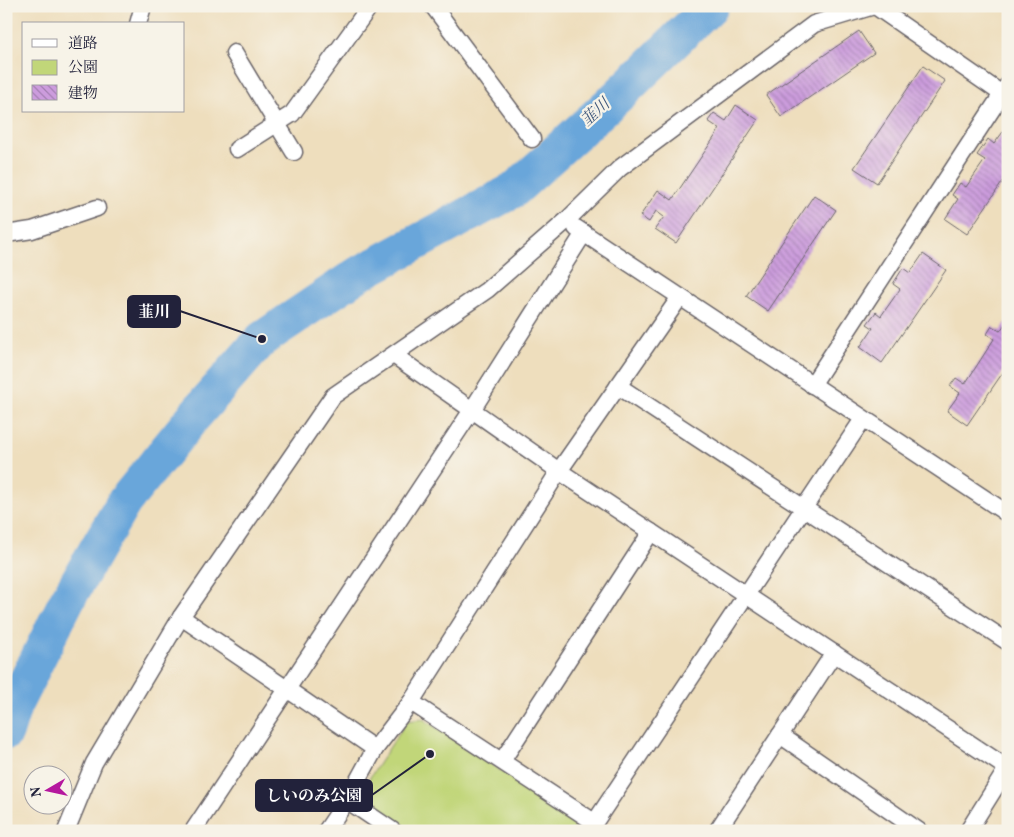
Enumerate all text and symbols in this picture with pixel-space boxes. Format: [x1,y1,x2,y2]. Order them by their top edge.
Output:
legend [22,22,185,112]
text: 道路 [68,34,98,55]
text: 公園 [68,58,98,79]
text: 建物 [68,84,98,105]
water label: 韮川 [577,93,617,132]
callout: 韮川 [128,296,180,327]
text: 韮川 [138,302,170,324]
north arrow [22,764,72,814]
callout: しいのみ公園 [256,780,372,811]
text: N [26,785,47,798]
text: しいのみ公園 [266,786,362,808]

